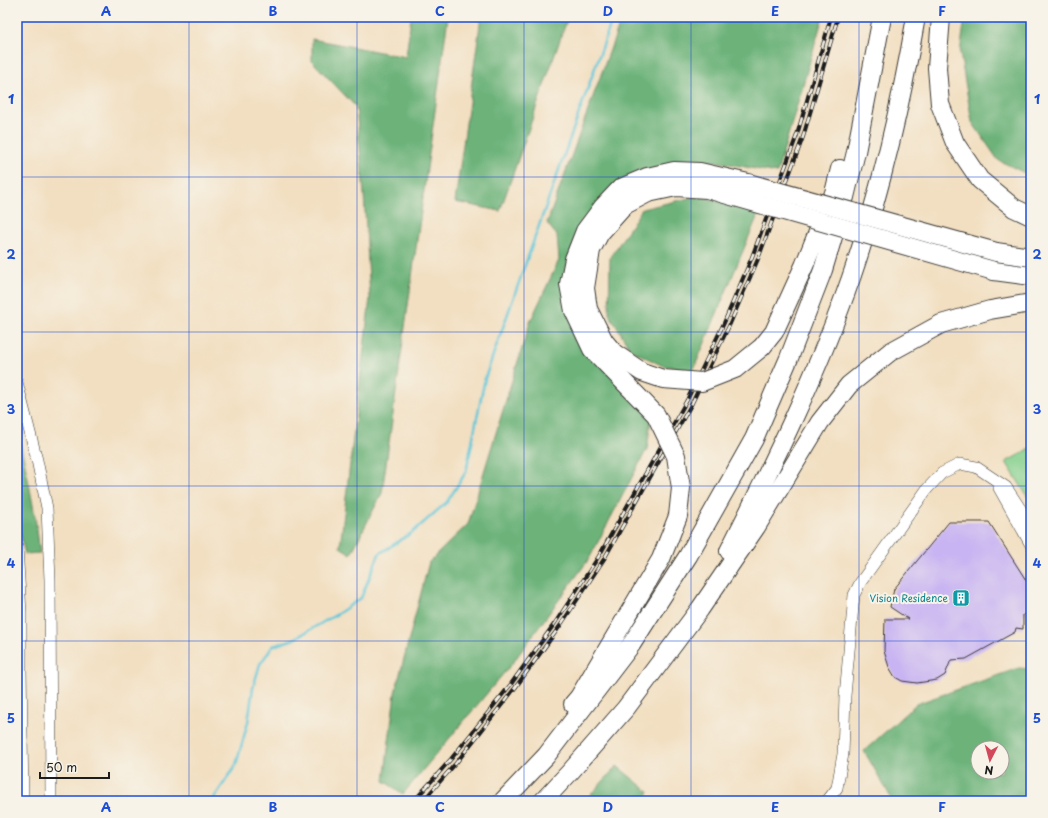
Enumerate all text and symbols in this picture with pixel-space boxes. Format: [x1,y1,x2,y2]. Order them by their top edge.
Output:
text: A [101,1,111,20]
text: B [269,1,278,20]
text: C [435,1,445,20]
text: D [603,1,613,20]
text: E [771,1,779,20]
text: F [938,1,946,20]
text: 1 [8,89,14,108]
text: 1 [1034,89,1040,108]
text: 2 [6,244,16,263]
text: 2 [1032,244,1042,263]
text: 3 [7,399,16,418]
text: 3 [1033,399,1042,418]
text: 4 [7,553,16,572]
text: 4 [1033,553,1042,572]
building icon: Vision Residence [951,588,971,608]
place label: Vision Residence [870,590,949,605]
text: 5 [7,708,15,727]
text: 5 [1033,708,1041,727]
north arrow [970,740,1010,780]
scale bar [40,754,109,780]
text: 50 m [46,758,77,776]
text: N [983,762,994,779]
text: A [101,797,111,816]
text: B [269,797,278,816]
text: C [435,797,445,816]
text: D [603,797,613,816]
text: E [771,797,779,816]
text: F [938,797,946,816]

